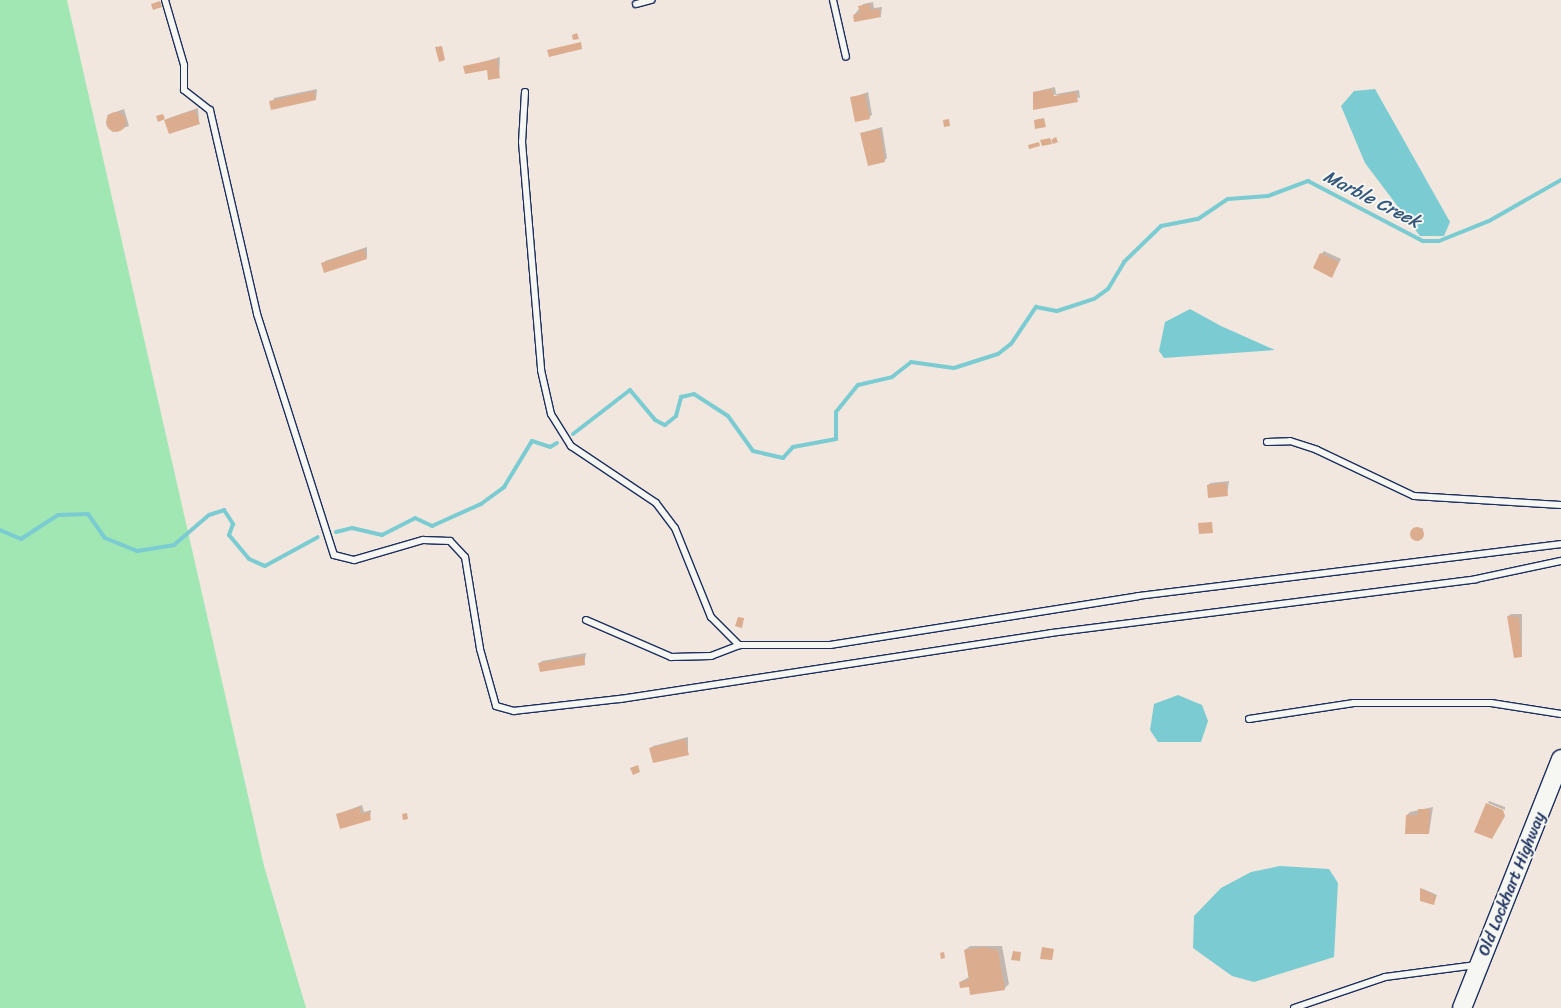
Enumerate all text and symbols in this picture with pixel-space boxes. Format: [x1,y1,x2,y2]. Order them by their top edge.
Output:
water label: Marble Creek [1320,165,1424,233]
street label: Old Lockhart Highway [1474,809,1550,959]

